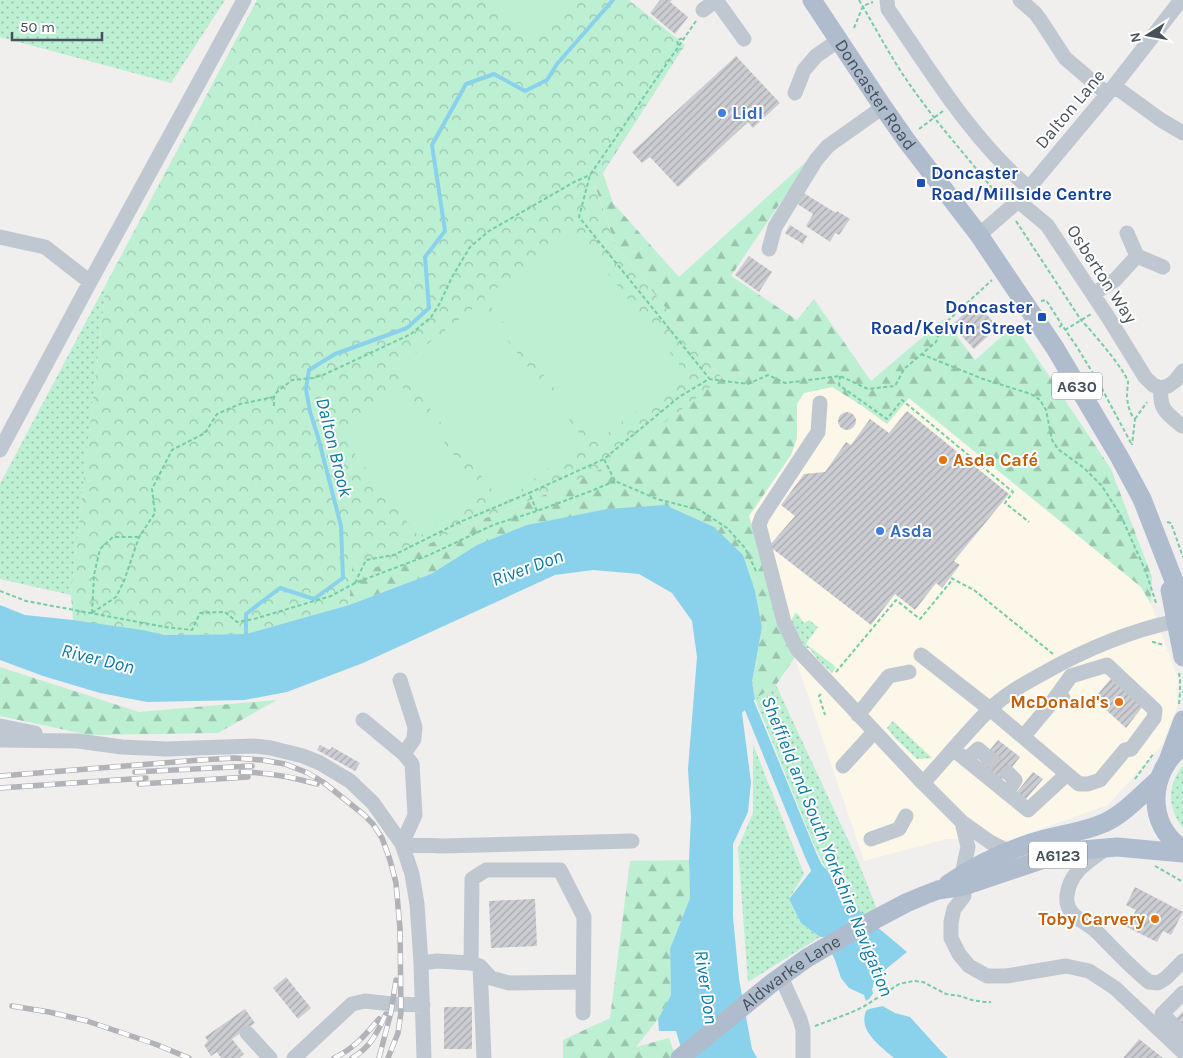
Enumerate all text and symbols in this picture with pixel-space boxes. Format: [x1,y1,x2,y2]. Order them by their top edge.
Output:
scale bar [12,10,102,42]
north arrow [1123,10,1173,60]
text: 50 m [20,18,55,36]
text: N [1126,31,1145,44]
street label: Doncaster Road [830,35,921,155]
street label: Dalton Lane [1030,65,1110,153]
place label: Lidl [732,102,763,124]
marker: Lidl [716,107,728,119]
place label: Doncaster Road/Millside Centre [931,162,1112,205]
marker: Doncaster Road/Millside Centre [915,177,927,189]
street label: Osberton Way [1062,221,1142,328]
place label: Doncaster Road/Kelvin Street [871,296,1032,339]
marker: Doncaster Road/Kelvin Street [1036,311,1048,323]
road number: A630 [1052,372,1102,400]
water label: Dalton Brook [311,395,357,499]
place label: Asda Café [953,449,1038,471]
marker: Asda Café [937,454,949,466]
place label: Asda [890,520,932,542]
marker: Asda [874,525,886,537]
water label: River Don [489,545,566,591]
water label: River Don [59,639,137,679]
place label: McDonald's [1010,691,1109,713]
water label: Sheffield and South Yorkshire Navigation [757,693,898,1000]
marker: McDonald's [1113,696,1125,708]
road number: A6123 [1029,842,1087,868]
place label: Toby Carvery [1038,908,1145,930]
marker: Toby Carvery [1149,913,1161,925]
street label: Aldwarke Lane [736,930,845,1015]
water label: River Don [690,949,722,1026]

